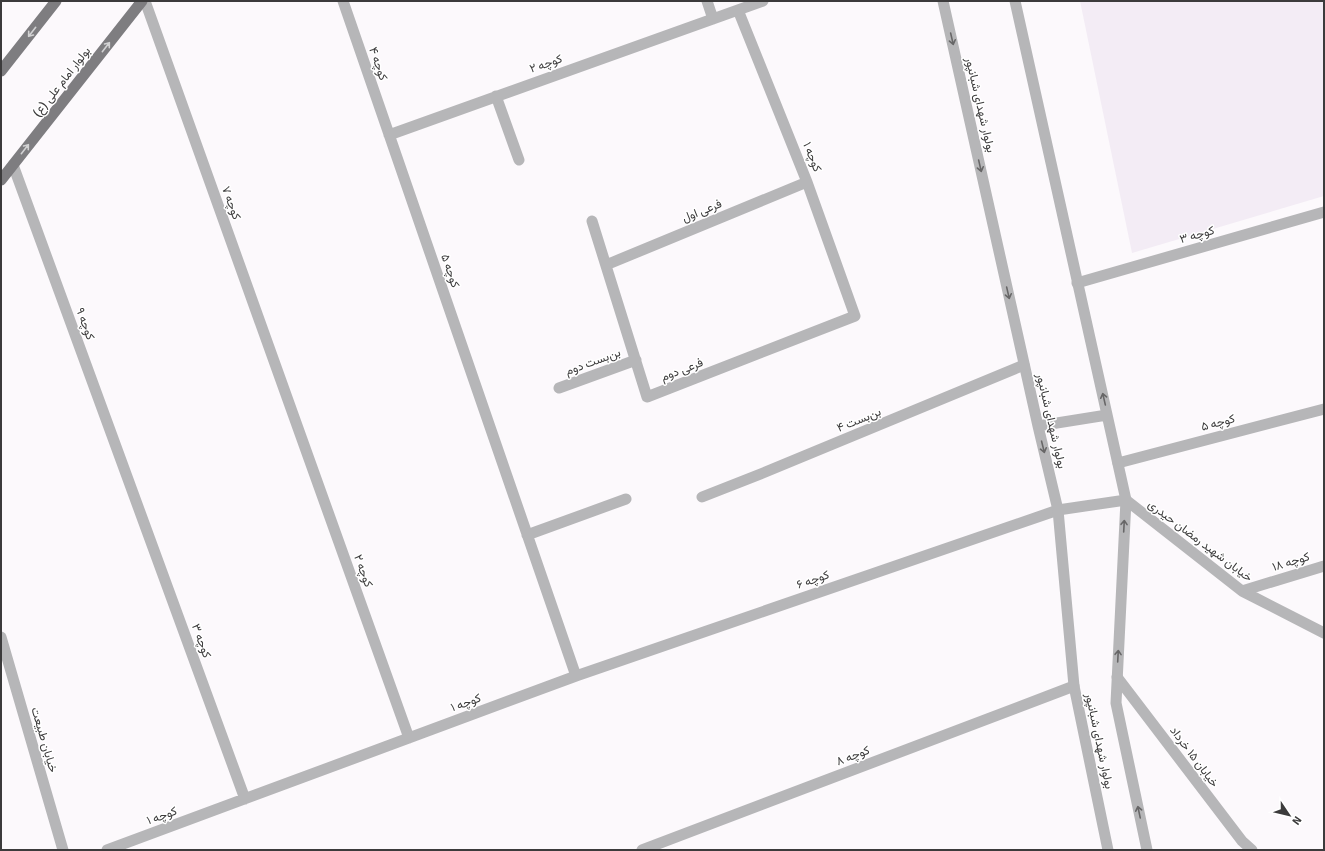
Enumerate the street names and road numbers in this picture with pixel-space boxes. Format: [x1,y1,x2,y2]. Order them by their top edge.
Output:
street label: بولوار امام علی (ع) [30,44,95,121]
street label: کوچه ۴ [365,45,391,83]
street label: کوچه ۲ [528,51,564,77]
street label: بولوار شهدای شبانپور [961,55,998,154]
street label: کوچه ۱ [799,140,825,174]
street label: کوچه ۷ [218,184,244,222]
street label: فرعی اول [680,196,724,226]
street label: کوچه ۳ [1178,223,1216,247]
street label: کوچه ۵ [437,252,463,290]
street label: کوچه ۹ [72,306,98,342]
street label: بن‌بست دوم [563,345,623,379]
street label: فرعی دوم [659,355,705,385]
street label: بولوار شهدای شبانپور [1032,371,1069,470]
street label: بن‌بست ۴ [835,404,883,436]
street label: کوچه ۵ [1199,411,1237,435]
street label: خیابان شهید رمضان حیدری [1145,497,1255,585]
street label: کوچه ۱۸ [1271,549,1311,575]
street label: کوچه ۲ [350,553,376,589]
street label: کوچه ۶ [795,567,831,593]
street label: کوچه ۳ [188,622,214,660]
street label: کوچه ۱ [449,691,483,715]
street label: بولوار شهدای شبانپور [1081,691,1116,790]
street label: خیابان طبیعت [28,706,60,774]
street label: خیابان ۱۵ خرداد [1166,724,1222,790]
street label: کوچه ۸ [834,743,872,769]
street label: کوچه ۱ [145,804,179,828]

